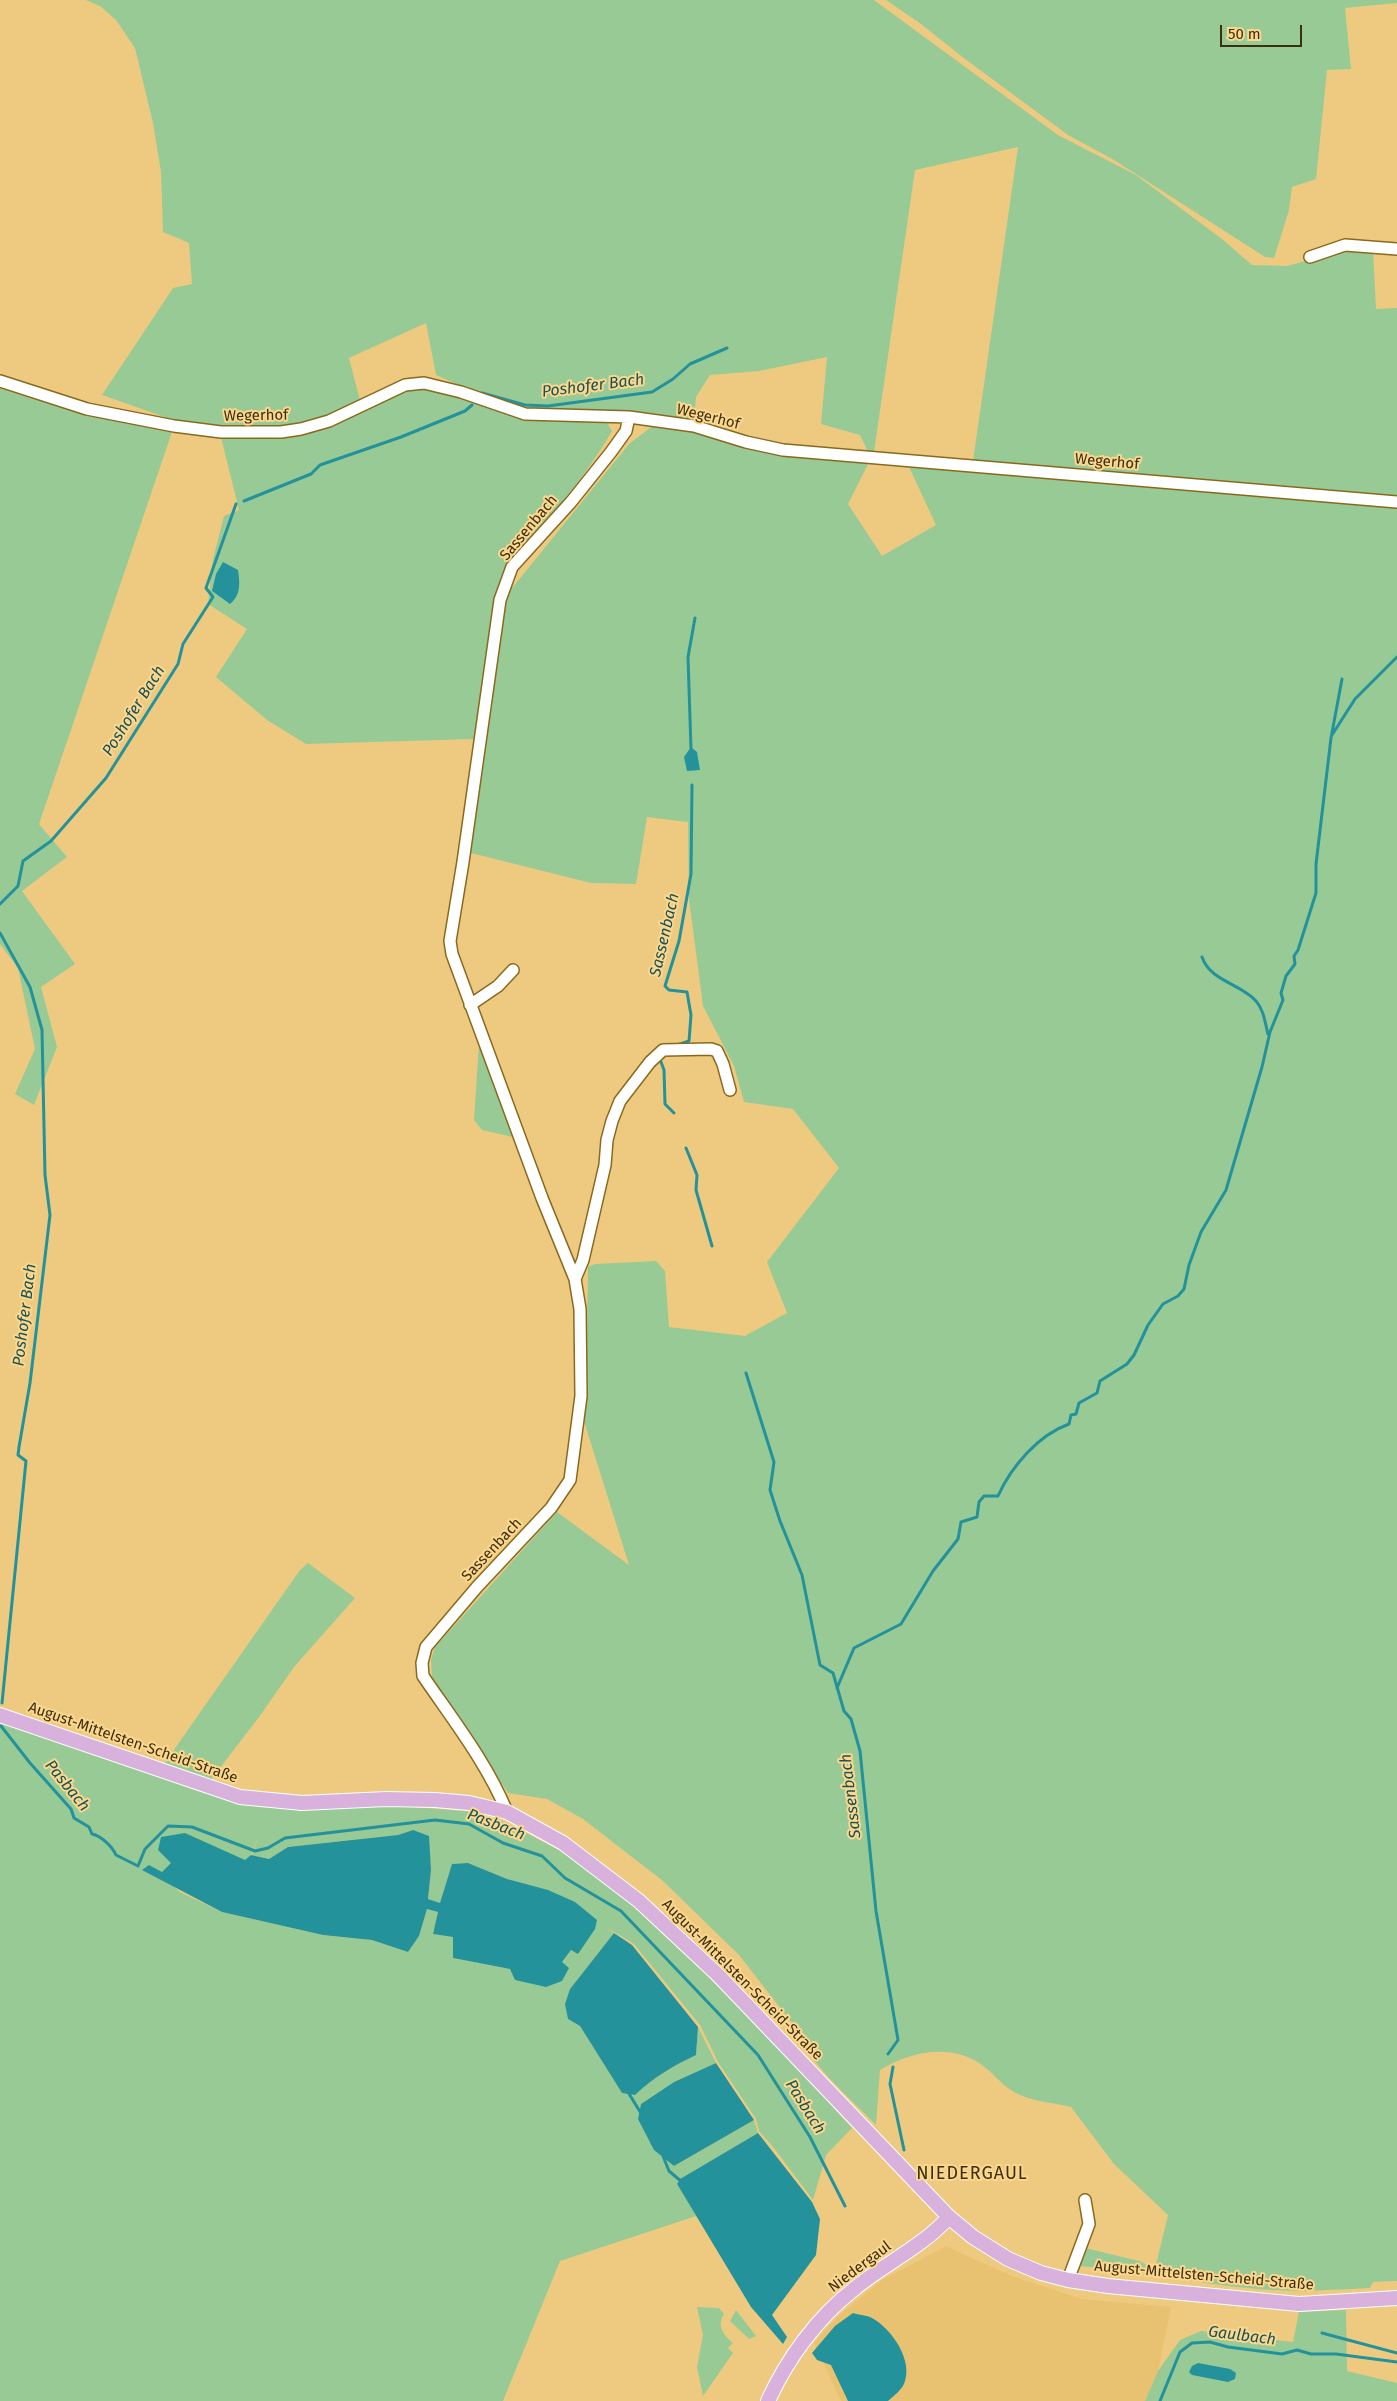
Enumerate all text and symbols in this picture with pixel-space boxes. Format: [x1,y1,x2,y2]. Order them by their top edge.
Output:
scale bar [1222,15,1304,47]
text: 50 m [1228,25,1261,43]
water label: Poshofer Bach [541,370,645,402]
street label: Wegerhof [675,400,741,434]
street label: Wegerhof [224,406,288,426]
street label: Wegerhof [1074,450,1140,474]
street label: Sassenbach [496,492,562,564]
water label: Poshofer Bach [99,662,169,760]
water label: Sassenbach [646,891,684,979]
water label: Poshofer Bach [9,1263,41,1367]
street label: Sassenbach [458,1515,526,1585]
street label: August-Mittelsten-Scheid-Straße [26,1699,240,1787]
water label: Sassenbach [836,1753,866,1839]
water label: Pasbach [41,1756,93,1816]
water label: Pasbach [464,1805,528,1845]
street label: August-Mittelsten-Scheid-Straße [658,1896,826,2064]
water label: Pasbach [781,2076,829,2138]
district label: NIEDERGAUL [915,2163,1029,2185]
street label: Niedergaul [825,2237,895,2297]
street label: August-Mittelsten-Scheid-Straße [1093,2257,1315,2295]
water label: Gaulbach [1207,2322,1277,2350]

